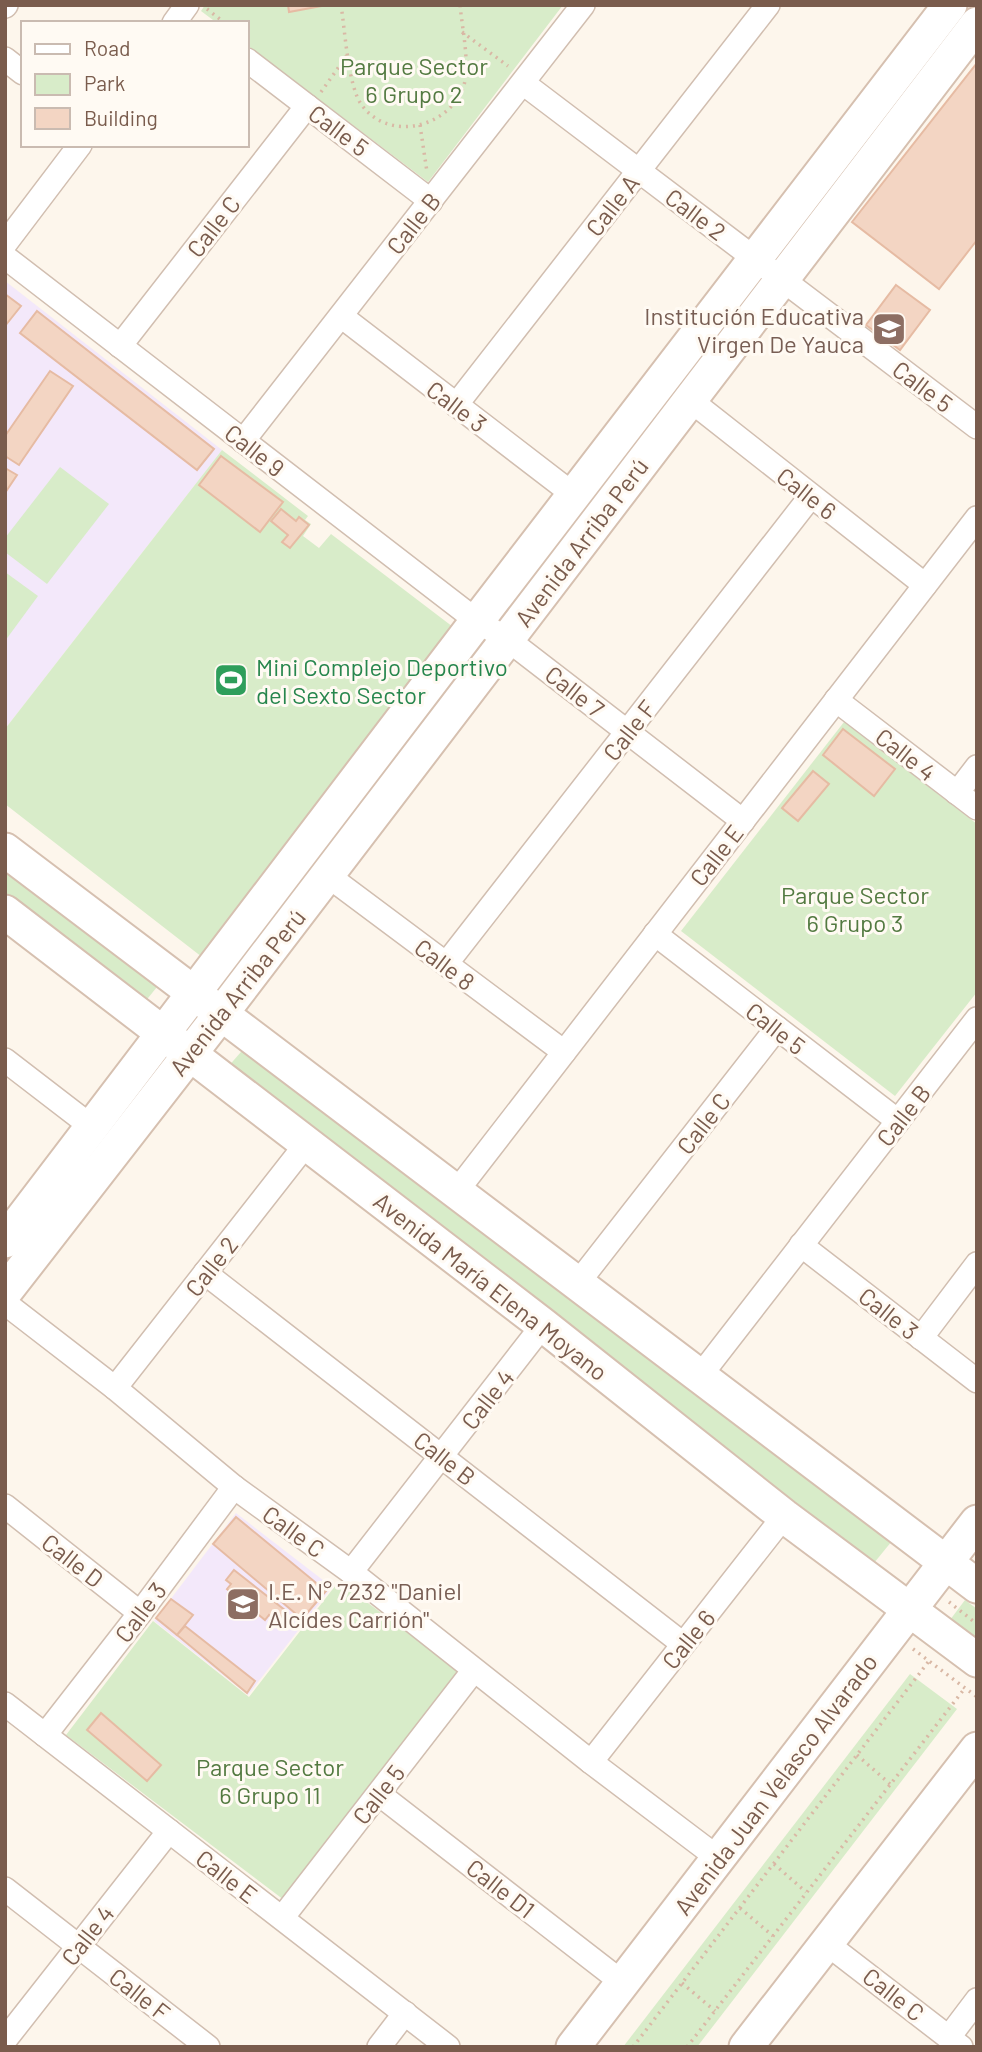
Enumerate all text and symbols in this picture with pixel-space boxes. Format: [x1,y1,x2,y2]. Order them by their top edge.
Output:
legend [21,21,248,147]
text: Road [84,35,130,60]
park label: Parque Sector 6 Grupo 2 [340,51,488,108]
text: Park [84,70,125,95]
street label: Calle 5 [303,98,375,162]
text: Building [84,105,158,130]
street label: Calle A [579,169,645,241]
street label: Calle 2 [660,182,732,246]
street label: Calle B [380,186,446,260]
street label: Calle C [180,190,246,262]
place label: Institución Educativa Virgen De Yauca [644,301,864,358]
school or university icon: Institución Educativa Virgen De Yauca [870,310,908,348]
street label: Calle 5 [887,354,959,418]
street label: Calle 3 [421,374,493,438]
street label: Calle 9 [219,418,291,482]
street label: Avenida Arriba Perú [508,452,654,632]
street label: Calle 6 [771,461,843,525]
place label: Mini Complejo Deportivo del Sexto Sector [256,652,508,709]
street label: Calle 7 [540,659,610,723]
sports icon: Mini Complejo Deportivo del Sexto Sector [212,661,250,699]
street label: Calle F [596,694,662,766]
street label: Calle 4 [870,721,942,787]
street label: Calle E [683,819,749,891]
park label: Parque Sector 6 Grupo 3 [781,880,929,937]
street label: Avenida Arriba Perú [163,903,311,1081]
street label: Calle 8 [409,932,481,996]
street label: Calle 5 [740,996,812,1060]
street label: Calle B [870,1078,936,1152]
street label: Calle C [670,1087,736,1159]
street label: Avenida María Elena Moyano [368,1186,614,1386]
street label: Calle 2 [179,1230,243,1302]
street label: Calle 3 [853,1281,925,1345]
street label: Calle 4 [454,1363,520,1435]
street label: Calle B [408,1425,482,1491]
street label: Calle C [257,1499,331,1563]
street label: Calle D [36,1527,110,1593]
street label: Calle 3 [108,1576,172,1648]
place label: I.E. N° 7232 "Daniel Alcídes Carrión" [268,1576,462,1633]
school or university icon: I.E. N° 7232 "Daniel Alcídes Carrión" [224,1585,262,1623]
street label: Calle 6 [655,1604,721,1674]
street label: Avenida Juan Velasco Alvarado [667,1648,883,1920]
park label: Parque Sector 6 Grupo 11 [196,1752,344,1809]
street label: Calle 5 [346,1758,410,1830]
street label: Calle E [191,1843,263,1909]
street label: Calle D1 [461,1852,541,1924]
street label: Calle 4 [54,1899,120,1971]
street label: Calle F [104,1961,176,2027]
street label: Calle C [858,1961,930,2027]

